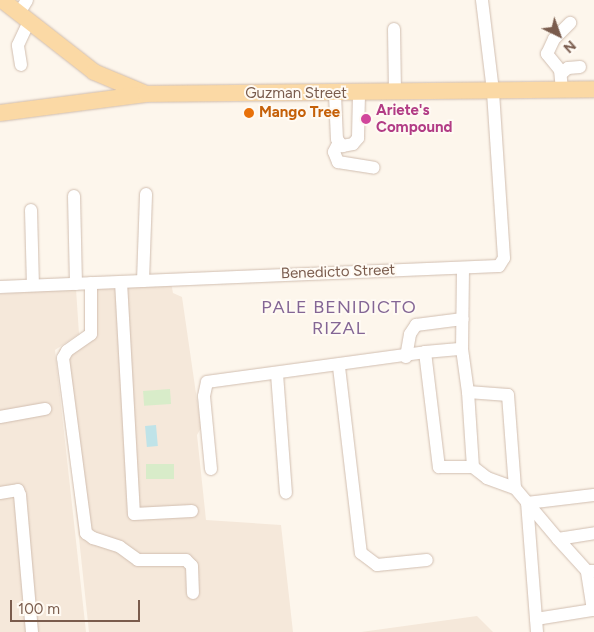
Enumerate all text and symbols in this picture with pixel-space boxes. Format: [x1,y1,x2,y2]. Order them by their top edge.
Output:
north arrow [534,10,584,60]
text: N [560,37,579,56]
street label: Guzman Street [245,85,347,103]
place label: Ariete's Compound [376,101,452,136]
place label: Mango Tree [259,104,340,122]
marker: Mango Tree [243,107,255,119]
marker: Ariete's Compound [360,113,372,125]
street label: Benedicto Street [281,261,395,283]
district label: PALE BENIDICTO RIZAL [259,297,419,340]
scale bar [12,590,142,622]
text: 100 m [18,600,60,618]

